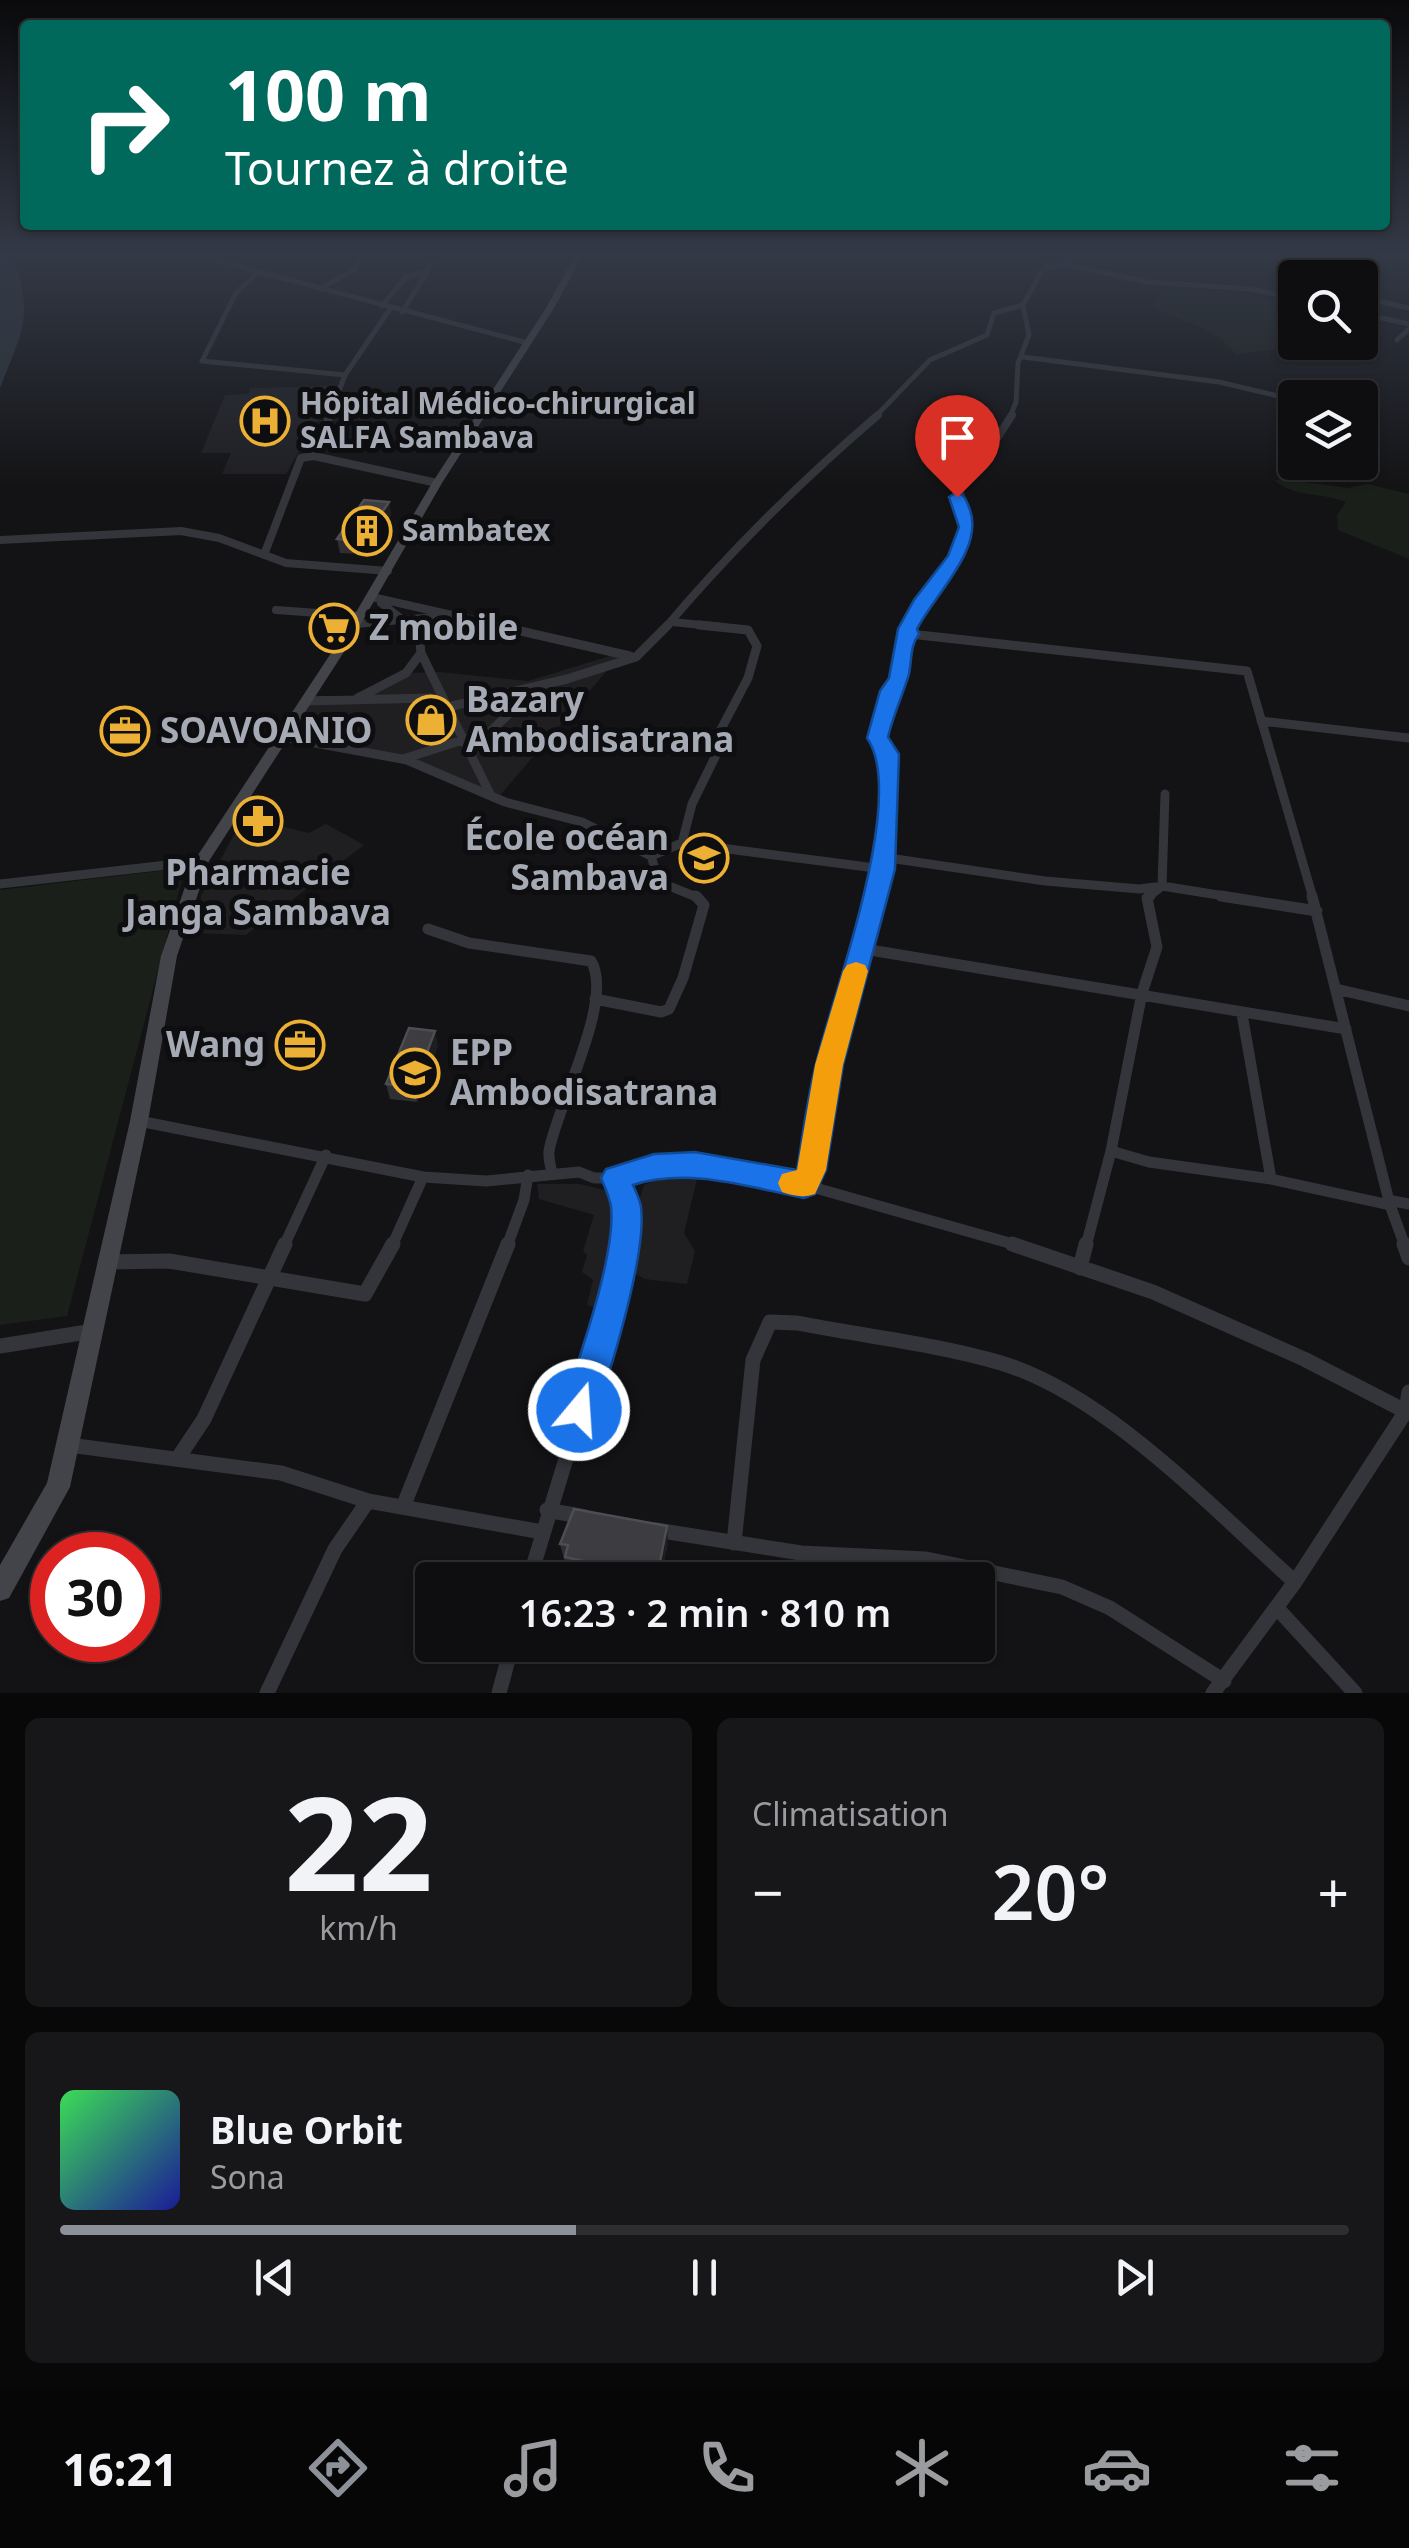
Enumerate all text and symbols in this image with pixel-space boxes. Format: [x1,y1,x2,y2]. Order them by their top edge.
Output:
text: 100 m [225,46,432,142]
icon: right [60,60,190,190]
text: Tournez à droite [225,137,569,198]
map controls [1278,260,1378,480]
button: search [1278,260,1378,360]
button: layers [1278,380,1378,480]
place label: Hôpital Médico-chirurgical SALFA Sambava [300,382,696,457]
hospital icon: Hôpital Médico-chirurgical SALFA Sambava [239,395,291,447]
pin [915,395,1000,498]
icon: arrive [930,410,985,465]
building icon: Sambatex [341,505,393,557]
place label: Sambatex [402,509,551,550]
supermarket icon: Z mobile [308,602,360,654]
place label: Z mobile [369,603,518,650]
place label: Bazary Ambodisatrana [466,675,734,762]
shop icon: Bazary Ambodisatrana [405,694,457,746]
office icon: SOAVOANIO [99,705,151,757]
place label: SOAVOANIO [160,706,372,753]
pharmacy icon: Pharmacie Janga Sambava [232,795,284,847]
place label: École océan Sambava [464,813,669,900]
school or university icon: École océan Sambava [678,832,730,884]
place label: Pharmacie Janga Sambava [122,848,391,935]
office icon: Wang [274,1019,326,1071]
place label: Wang [166,1020,265,1067]
place label: EPP Ambodisatrana [450,1028,718,1115]
school or university icon: EPP Ambodisatrana [389,1047,441,1099]
position arrow [527,1358,631,1462]
speed limit sign: 30 [30,1532,160,1662]
text: 16:23 · 2 min · 810 m [519,1586,891,1638]
text: 22 [284,1752,433,1929]
text: Climatisation [752,1792,949,1835]
text: 20° [992,1840,1109,1942]
text: − [752,1854,783,1929]
text: + [1318,1854,1349,1929]
text: km/h [319,1906,398,1949]
text: Blue Orbit [210,2103,403,2155]
text: Sona [210,2155,285,2198]
icon: previous [247,2250,302,2305]
icon: pause [677,2250,732,2305]
icon: next [1107,2250,1162,2305]
icon: directions [303,2433,373,2503]
icon: music [498,2433,568,2503]
icon: phone [692,2433,762,2503]
icon: climate [887,2433,957,2503]
icon: car [1082,2433,1152,2503]
icon: filters [1277,2433,1347,2503]
text: 16:21 [62,2438,178,2499]

